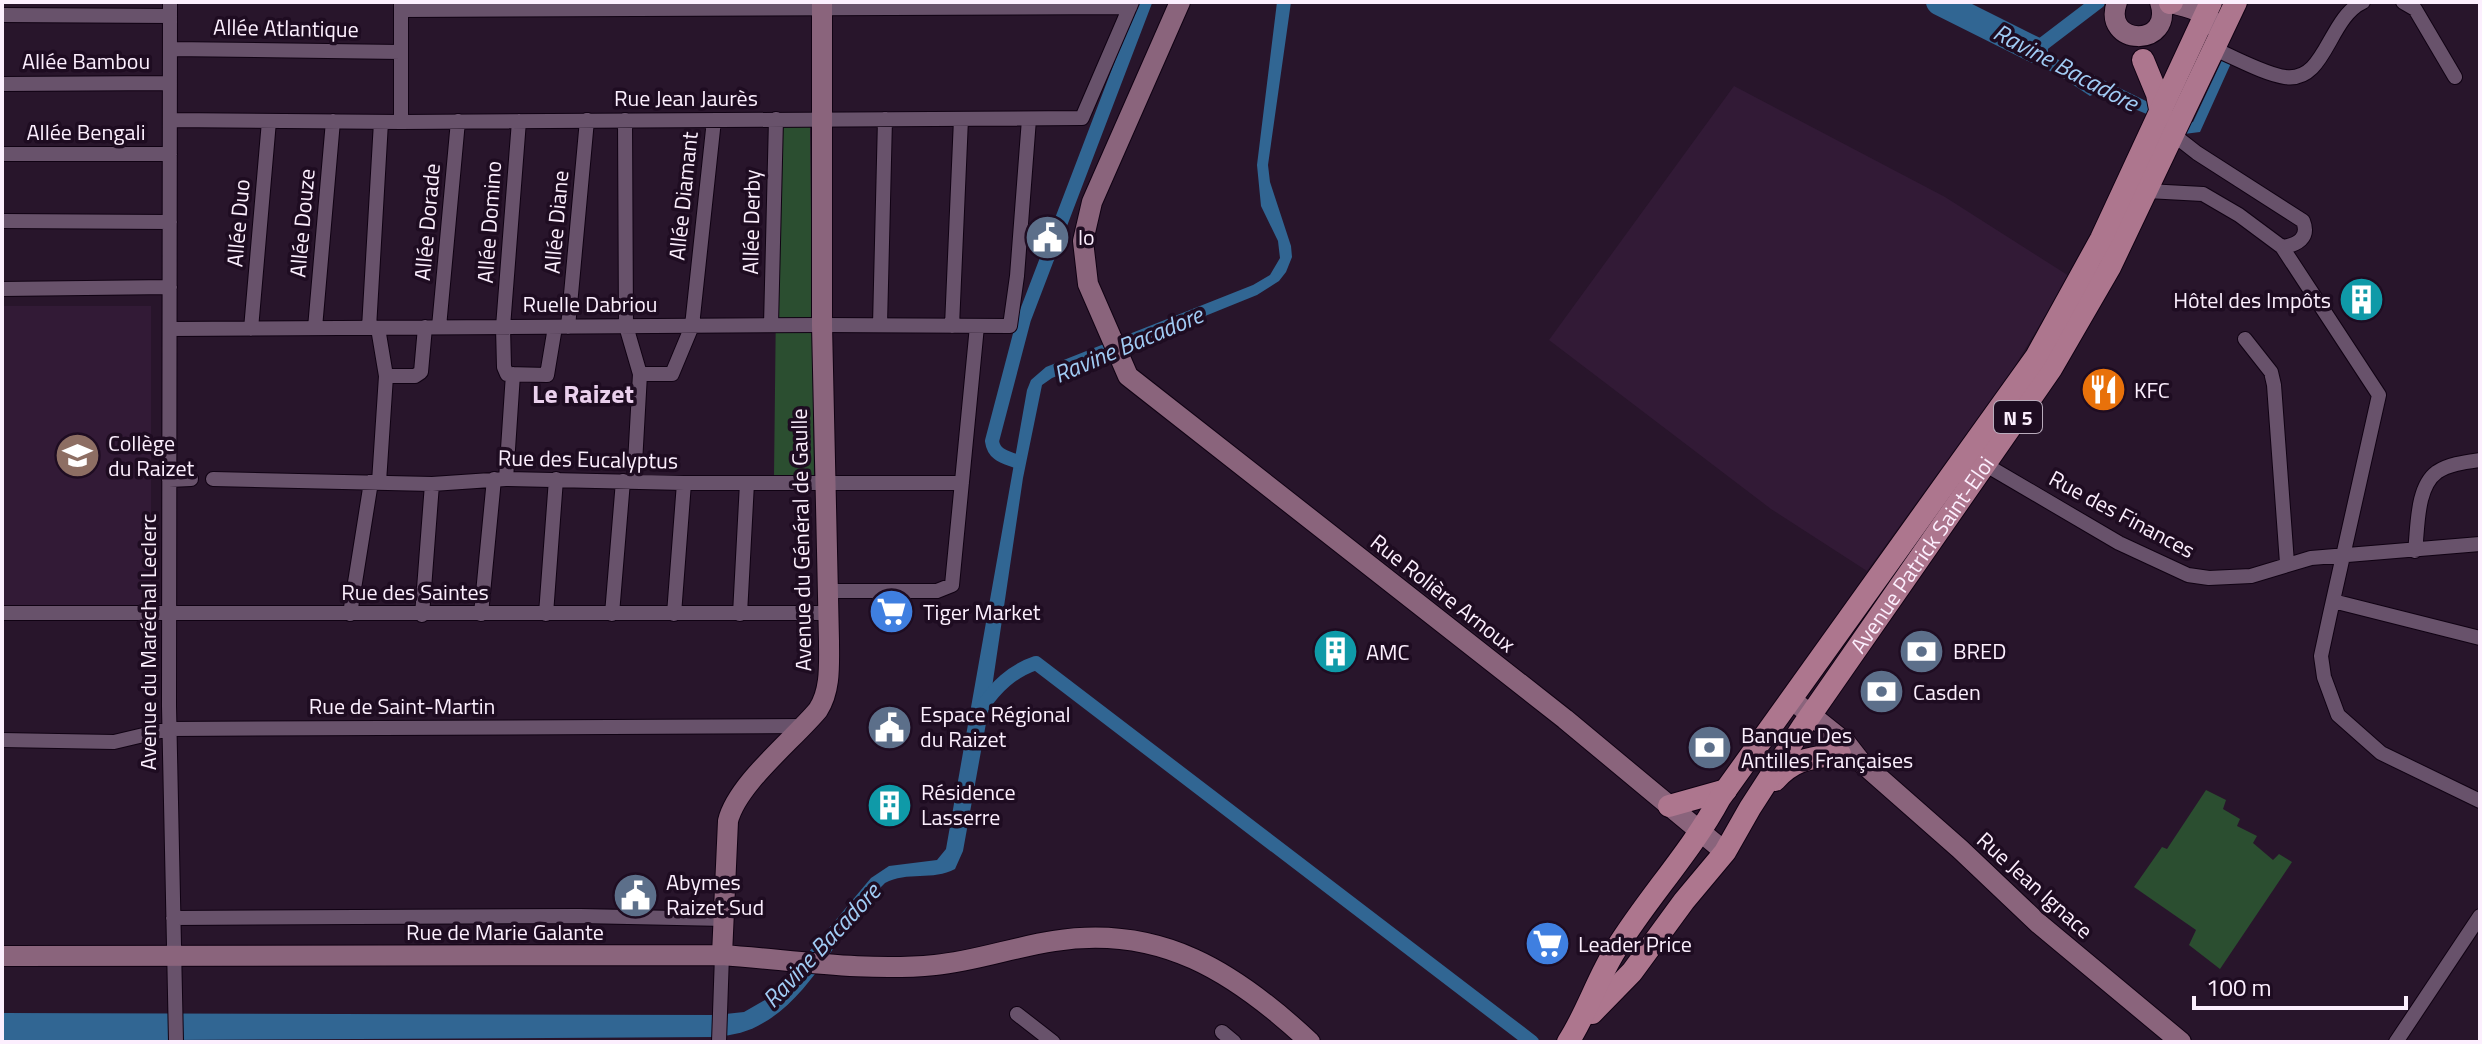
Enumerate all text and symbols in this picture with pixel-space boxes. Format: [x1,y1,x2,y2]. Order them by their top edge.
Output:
street label: Allée Atlantique [213,10,359,46]
water label: Ravine Bacadore [1987,14,2146,121]
street label: Allée Bambou [22,44,150,78]
street label: Rue Jean Jaurès [614,81,758,115]
street label: Allée Bengali [26,115,146,149]
street label: Allée Diamant [659,130,707,262]
street label: Allée Domino [468,160,510,284]
street label: Allée Dorade [405,162,449,282]
street label: Allée Douze [280,167,324,279]
street label: Allée Diane [535,169,577,275]
street label: Allée Derby [733,169,769,275]
street label: Allée Duo [217,178,259,268]
public building icon: lo [1023,213,1071,261]
place label: lo [1078,220,1095,254]
building icon: Hôtel des Impôts [2338,276,2386,324]
place label: Hôtel des Impôts [2173,283,2331,317]
street label: Ruelle Dabriou [523,287,657,321]
water label: Ravine Bacadore [1048,296,1210,392]
restaurant icon: KFC [2079,366,2127,414]
place label: KFC [2134,373,2170,407]
district label: Le Raizet [532,374,634,413]
road number: N 5 [1994,401,2042,433]
street label: Avenue du Général de Gaulle [782,408,820,672]
place label: Collège du Raizet [108,426,195,485]
school or university icon: Collège du Raizet [53,432,101,480]
street label: Rue des Eucalyptus [498,440,678,478]
street label: Avenue Patrick Saint-Eloi [1842,449,2002,660]
street label: Rue des Finances [2043,461,2201,567]
street label: Avenue du Maréchal Leclerc [131,514,165,770]
street label: Rue Rolière Arnoux [1363,525,1523,661]
street label: Rue des Saintes [341,575,489,609]
supermarket icon: Tiger Market [868,588,916,636]
place label: Tiger Market [923,595,1041,629]
bank icon: BRED [1898,627,1946,675]
building icon: AMC [1311,628,1359,676]
place label: BRED [1953,634,2006,668]
place label: AMC [1366,635,1410,669]
bank icon: Casden [1858,668,1906,716]
place label: Casden [1913,675,1981,709]
street label: Rue de Saint-Martin [309,689,495,723]
place label: Espace Régional du Raizet [920,697,1071,756]
public building icon: Espace Régional du Raizet [865,703,913,751]
place label: Banque Des Antilles Françaises [1741,718,1913,777]
bank icon: Banque Des Antilles Françaises [1686,724,1734,772]
place label: Résidence Lasserre [921,775,1016,834]
building icon: Résidence Lasserre [866,781,914,829]
street label: Rue Jean Ignace [1969,823,2101,947]
place label: Abymes Raizet Sud [666,865,764,924]
public building icon: Abymes Raizet Sud [611,871,659,919]
water label: Ravine Bacadore [754,873,890,1015]
street label: Rue de Marie Galante [406,915,604,949]
supermarket icon: Leader Price [1523,920,1571,968]
place label: Leader Price [1578,927,1692,961]
scale bar [2194,960,2406,1010]
text: 100 m [2206,969,2272,1005]

